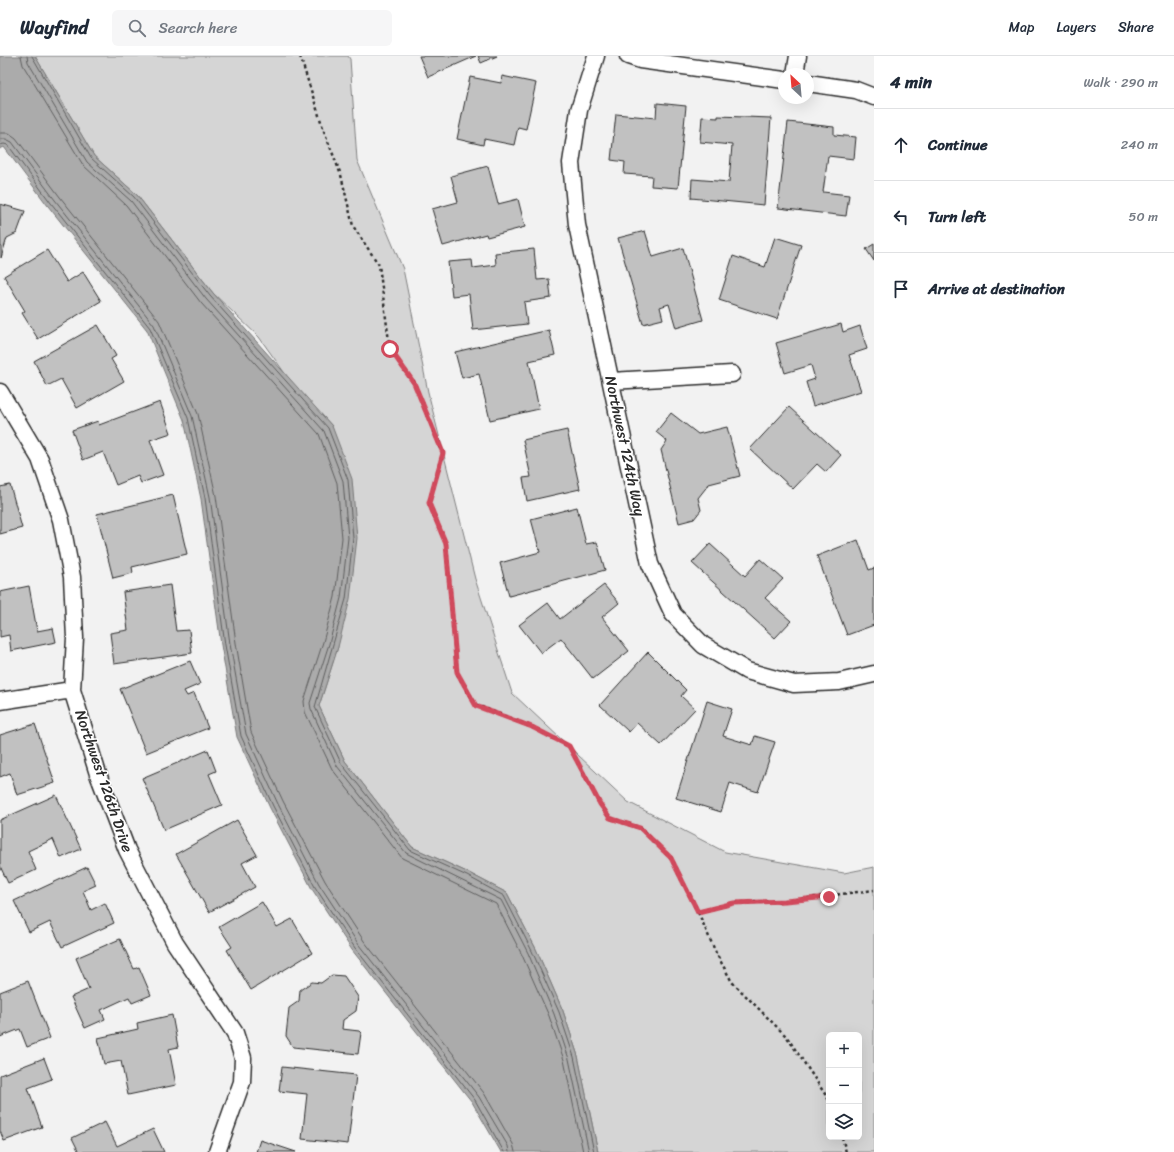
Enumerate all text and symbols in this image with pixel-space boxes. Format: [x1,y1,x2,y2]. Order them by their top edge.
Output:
search box [112,10,392,46]
text: Wayfind [20,11,88,44]
text: Search here [158,15,237,41]
text: Map [1009,15,1034,40]
text: Layers [1056,15,1096,40]
text: Share [1118,15,1154,40]
icon: search [126,17,148,39]
text: 4 min [890,67,932,97]
north arrow [778,68,814,104]
text: Walk · 290 m [1084,71,1158,94]
text: Continue [928,132,988,158]
text: 240 m [1121,133,1158,156]
icon: ahead [890,134,912,156]
text: Turn left [928,204,986,230]
text: 50 m [1128,205,1158,228]
icon: left [890,206,912,228]
text: Arrive at destination [928,276,1065,302]
icon: arrive [890,278,912,300]
route start [381,340,399,358]
street label: Northwest 124th Way [597,373,653,519]
street label: Northwest 126th Drive [67,706,141,856]
route end [820,888,838,906]
map controls [826,1032,862,1140]
button: + [826,1032,862,1068]
button: − [826,1068,862,1104]
button: layers [826,1104,862,1140]

